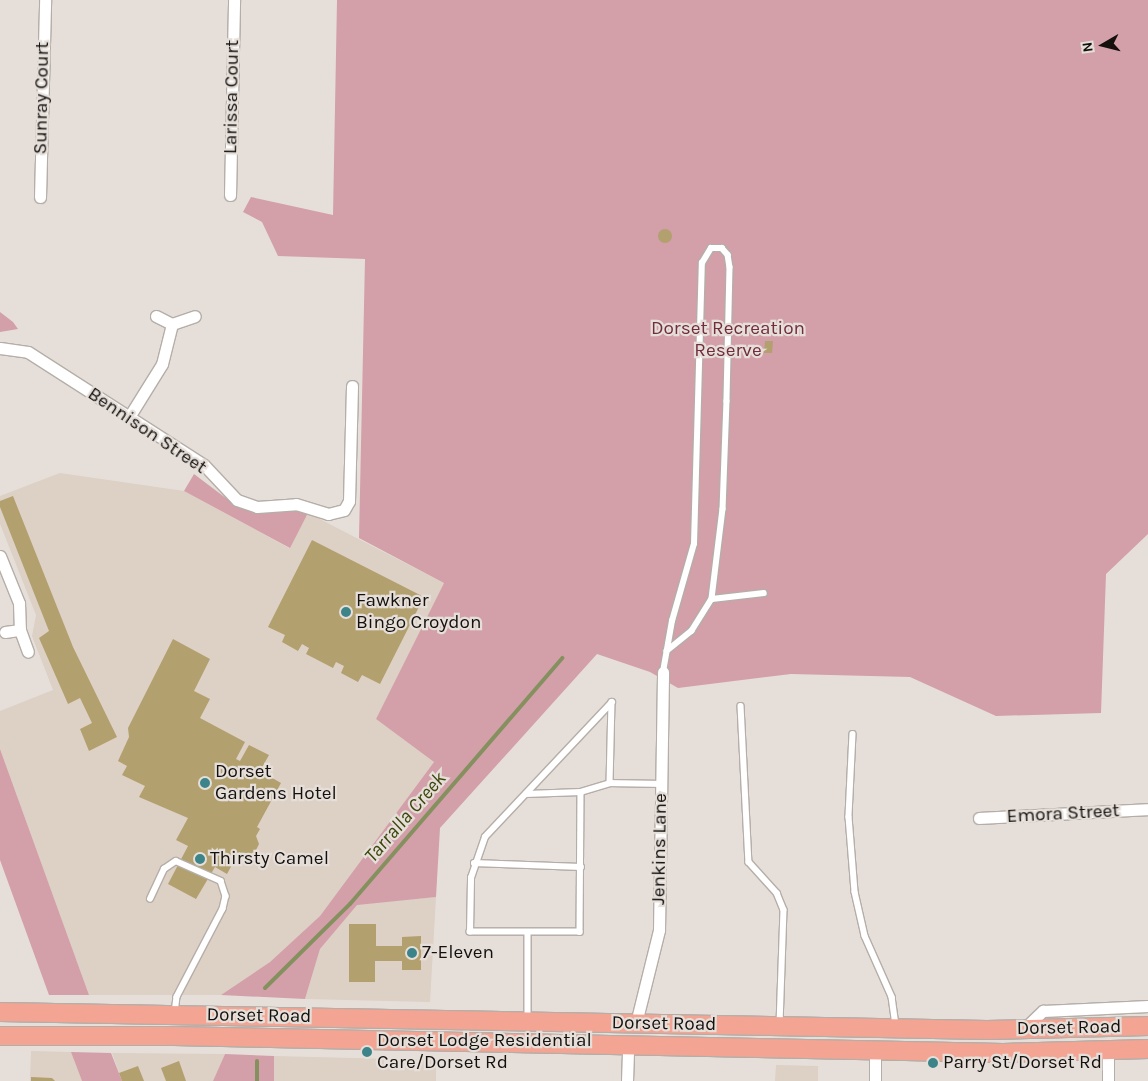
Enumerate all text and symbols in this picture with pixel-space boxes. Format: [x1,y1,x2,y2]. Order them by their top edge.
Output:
north arrow [1078,20,1128,70]
street label: Larissa Court [220,40,244,154]
street label: Sunray Court [30,41,54,155]
text: N [1079,41,1097,53]
park label: Dorset Recreation Reserve [651,318,805,362]
street label: Bennison Street [83,383,211,479]
place label: Fawkner Bingo Croydon [356,590,481,634]
marker: Fawkner Bingo Croydon [340,606,352,618]
place label: Dorset Gardens Hotel [215,761,337,805]
water label: Tarralla Creek [359,767,451,867]
marker: Dorset Gardens Hotel [199,777,211,789]
street label: Jenkins Lane [648,793,672,905]
street label: Emora Street [1006,800,1120,828]
place label: Thirsty Camel [210,848,329,870]
marker: Thirsty Camel [194,853,206,865]
place label: 7-Eleven [422,942,494,964]
marker: 7-Eleven [406,947,418,959]
street label: Dorset Road [206,1004,312,1028]
street label: Dorset Road [611,1012,717,1036]
street label: Dorset Road [1016,1016,1122,1040]
place label: Dorset Lodge Residential Care/Dorset Rd [377,1030,592,1074]
marker: Dorset Lodge Residential Care/Dorset Rd [361,1046,373,1058]
place label: Parry St/Dorset Rd [943,1052,1102,1074]
marker: Parry St/Dorset Rd [927,1057,939,1069]

